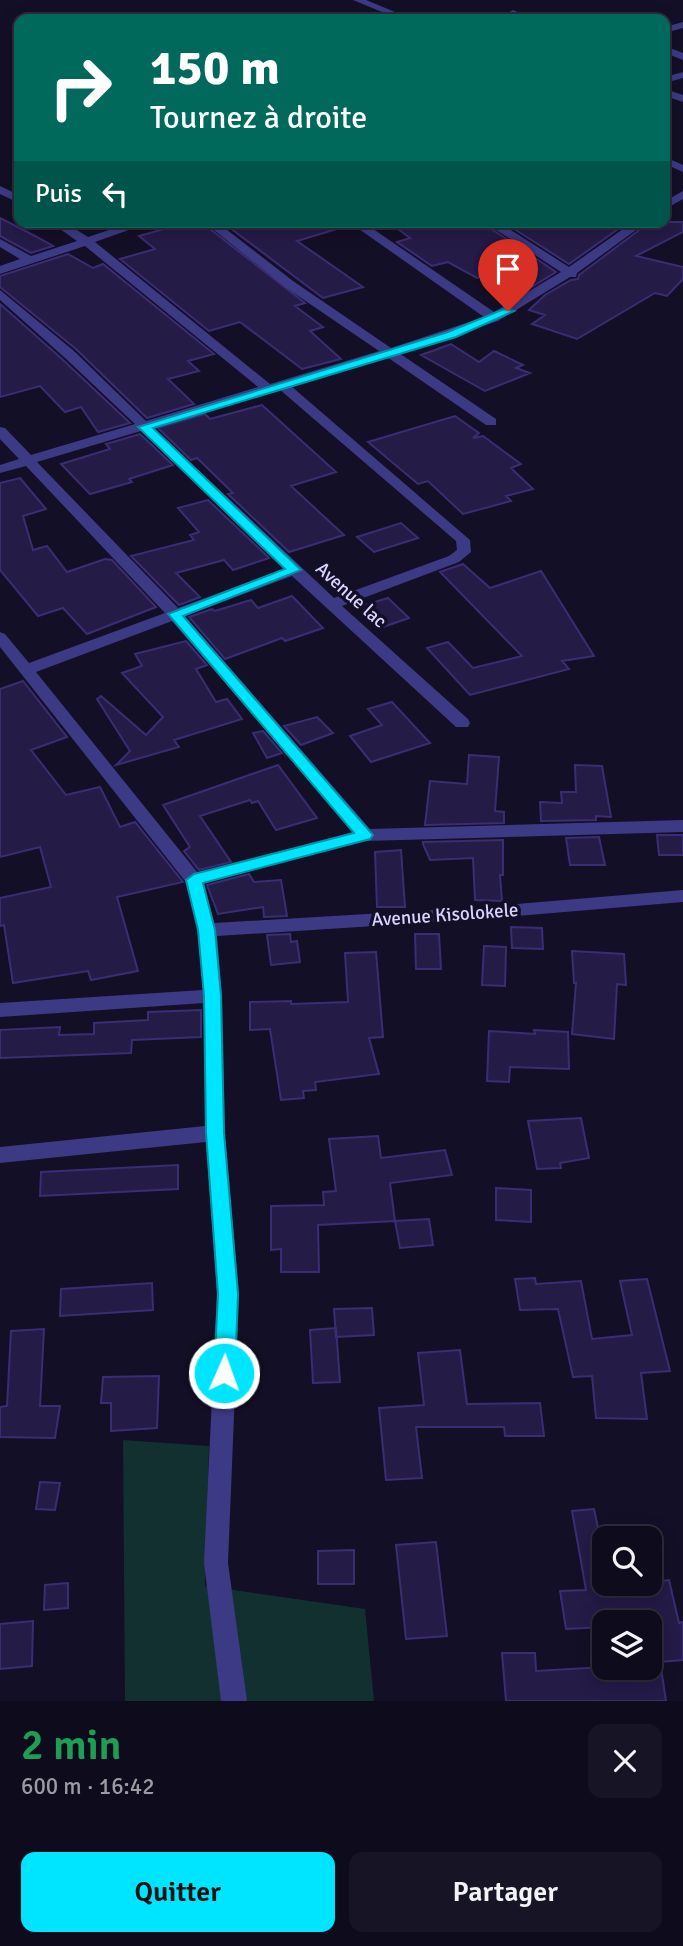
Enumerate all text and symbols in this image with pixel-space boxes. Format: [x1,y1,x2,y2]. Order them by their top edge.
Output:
text: 150 m [150,38,280,98]
icon: right [35,42,126,133]
text: Tournez à droite [150,98,367,137]
icon: left [96,175,134,213]
text: Puis [35,178,82,210]
pin [478,239,538,311]
icon: arrive [489,250,527,288]
street label: Avenue lac [310,557,392,633]
street label: Avenue Kisolokele [371,898,519,932]
position arrow [187,1336,261,1410]
map controls [592,1526,662,1680]
button: search [592,1526,662,1596]
button: layers [592,1610,662,1680]
text: 2 min [21,1720,122,1771]
button: close [588,1724,662,1798]
text: 600 m · 16:42 [21,1772,155,1801]
button: Quitter [21,1852,335,1932]
button: Partager [349,1852,662,1932]

